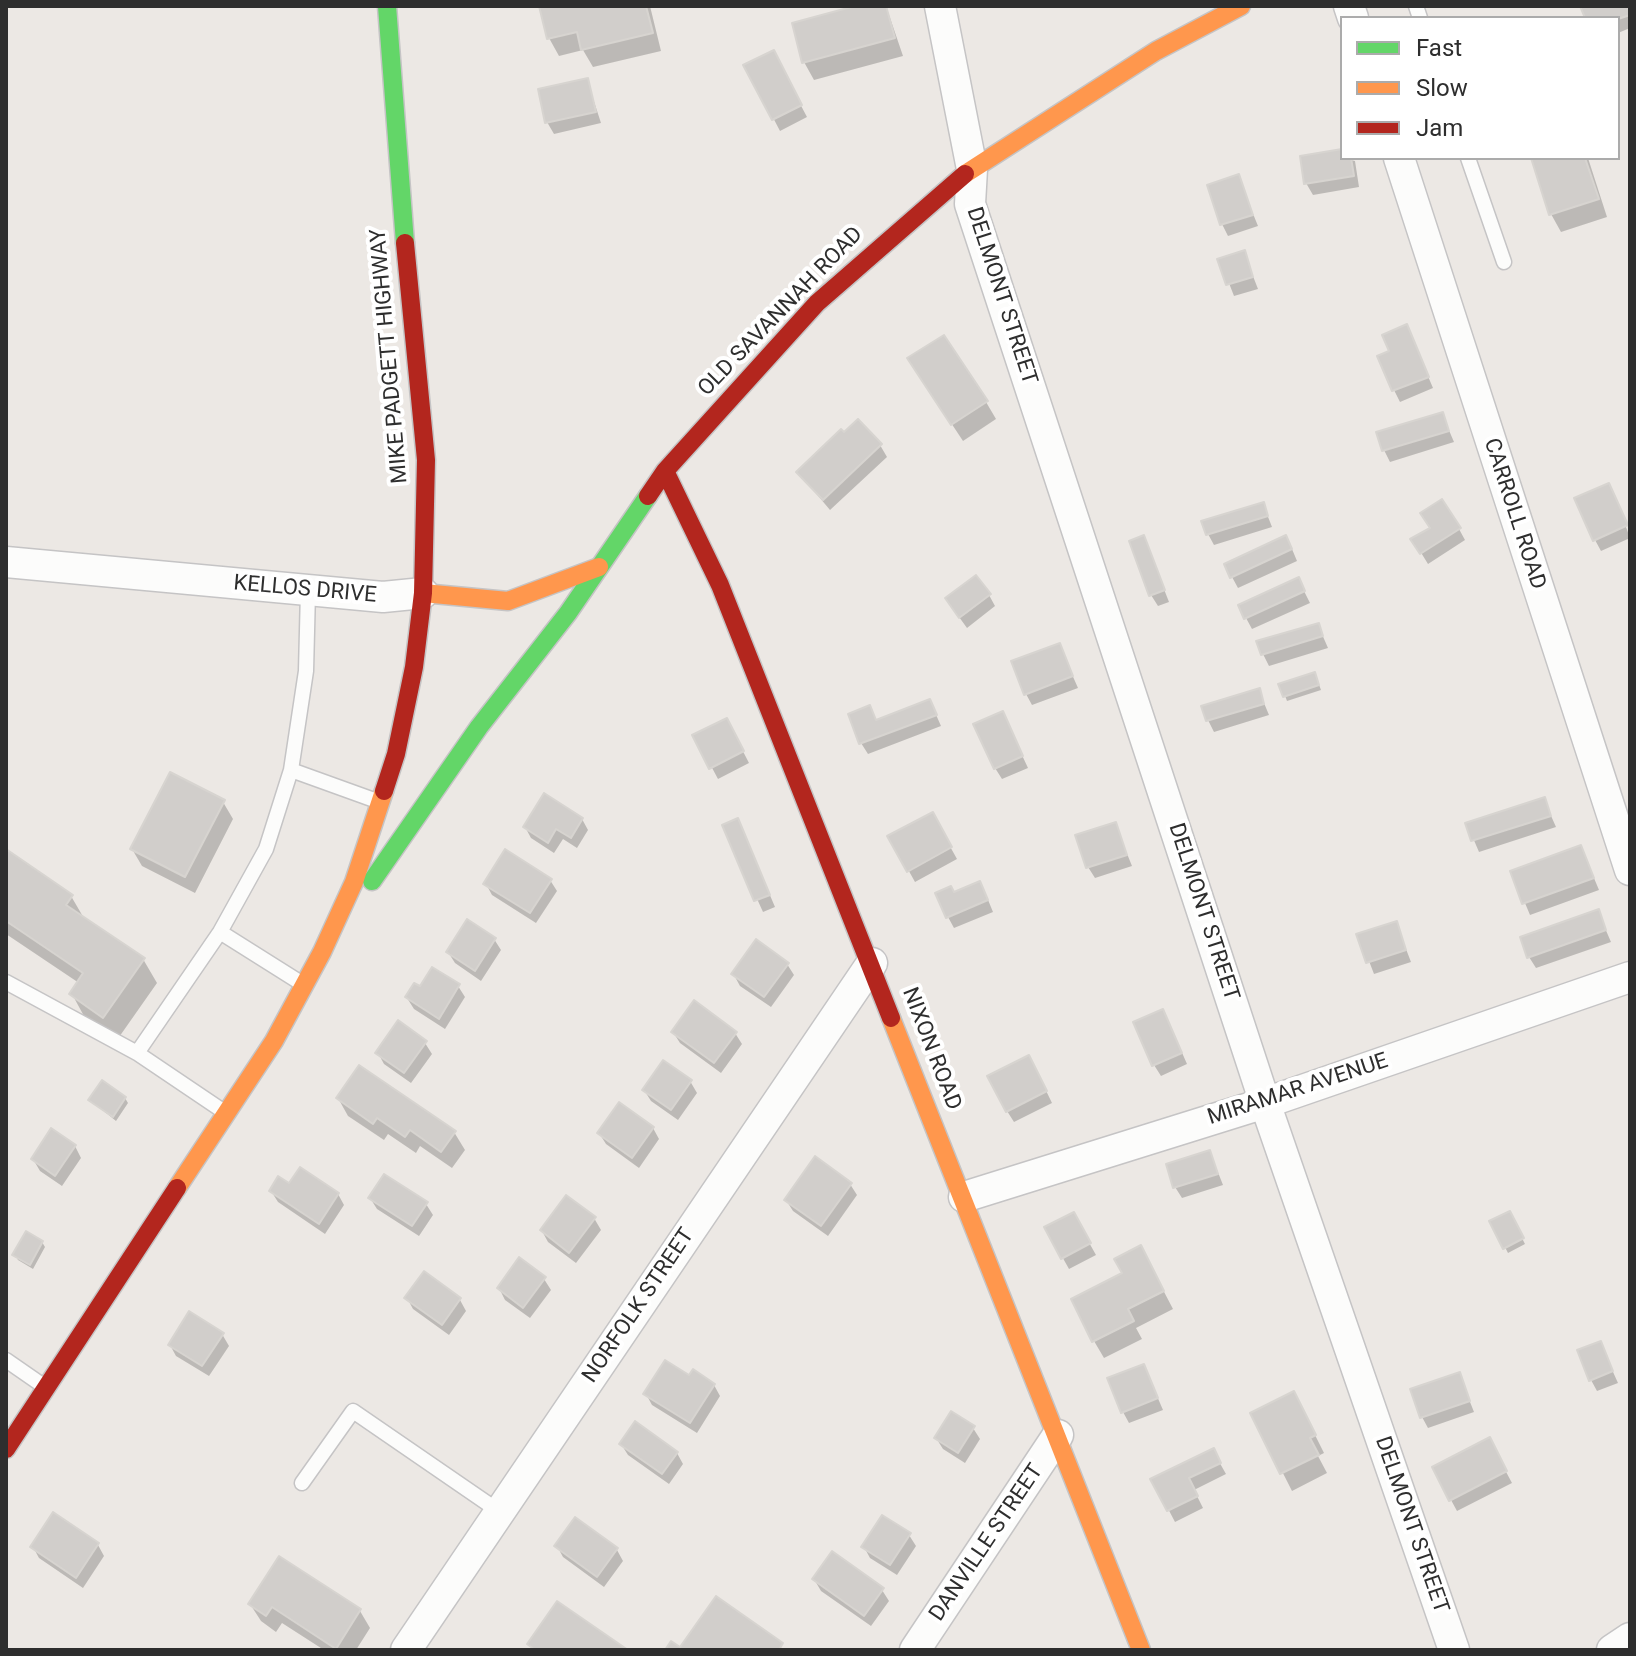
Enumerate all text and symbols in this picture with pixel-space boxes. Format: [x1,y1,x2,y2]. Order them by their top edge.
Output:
legend [1340,16,1620,160]
text: Fast [1416,34,1462,62]
text: Slow [1416,74,1468,102]
text: Jam [1416,114,1463,142]
street label: DELMONT STREET [960,204,1042,388]
street label: OLD SAVANNAH ROAD [693,222,869,402]
street label: MIKE PADGETT HIGHWAY [366,227,414,485]
street label: CARROLL ROAD [1477,435,1551,593]
street label: KELLOS DRIVE [232,571,378,609]
street label: DELMONT STREET [1162,820,1244,1004]
street label: NIXON ROAD [896,984,966,1114]
street label: MIRAMAR AVENUE [1204,1048,1392,1132]
street label: NORFOLK STREET [577,1224,701,1388]
street label: DELMONT STREET [1368,1433,1454,1617]
street label: DANVILLE STREET [925,1459,1049,1627]

